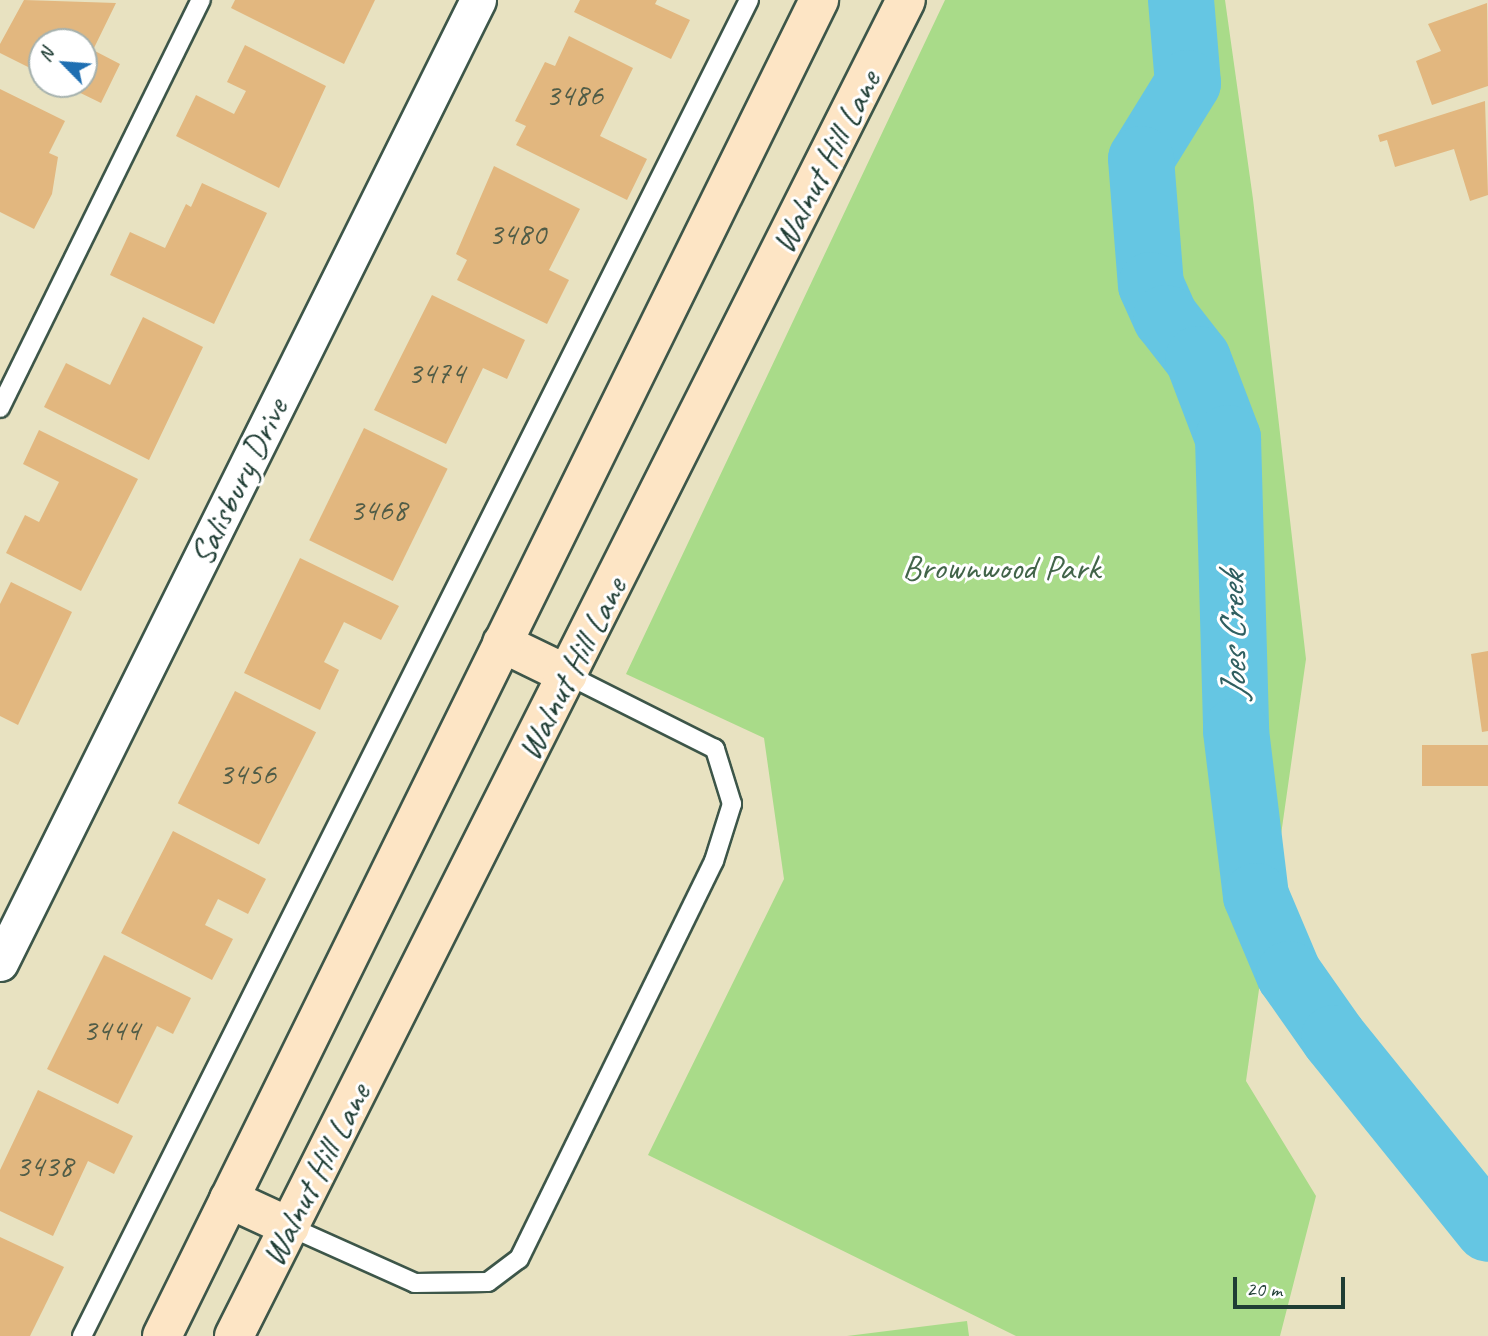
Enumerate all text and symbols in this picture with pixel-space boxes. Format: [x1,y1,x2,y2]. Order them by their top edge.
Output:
north arrow [28,28,98,98]
text: N [32,45,59,65]
street label: Walnut Hill Lane [762,64,890,260]
house number: 3486 [545,76,603,114]
house number: 3480 [488,215,546,253]
house number: 3474 [407,354,465,392]
street label: Salisbury Drive [181,392,297,572]
house number: 3468 [349,491,407,529]
park label: Brownwood Park [902,547,1100,589]
street label: Walnut Hill Lane [508,571,636,767]
water label: Joes Creek [1210,573,1256,699]
house number: 3456 [218,755,276,793]
house number: 3444 [82,1011,140,1049]
street label: Walnut Hill Lane [252,1077,380,1273]
house number: 3438 [15,1147,73,1185]
scale bar [1236,1262,1348,1306]
text: 20 m [1246,1276,1282,1302]

